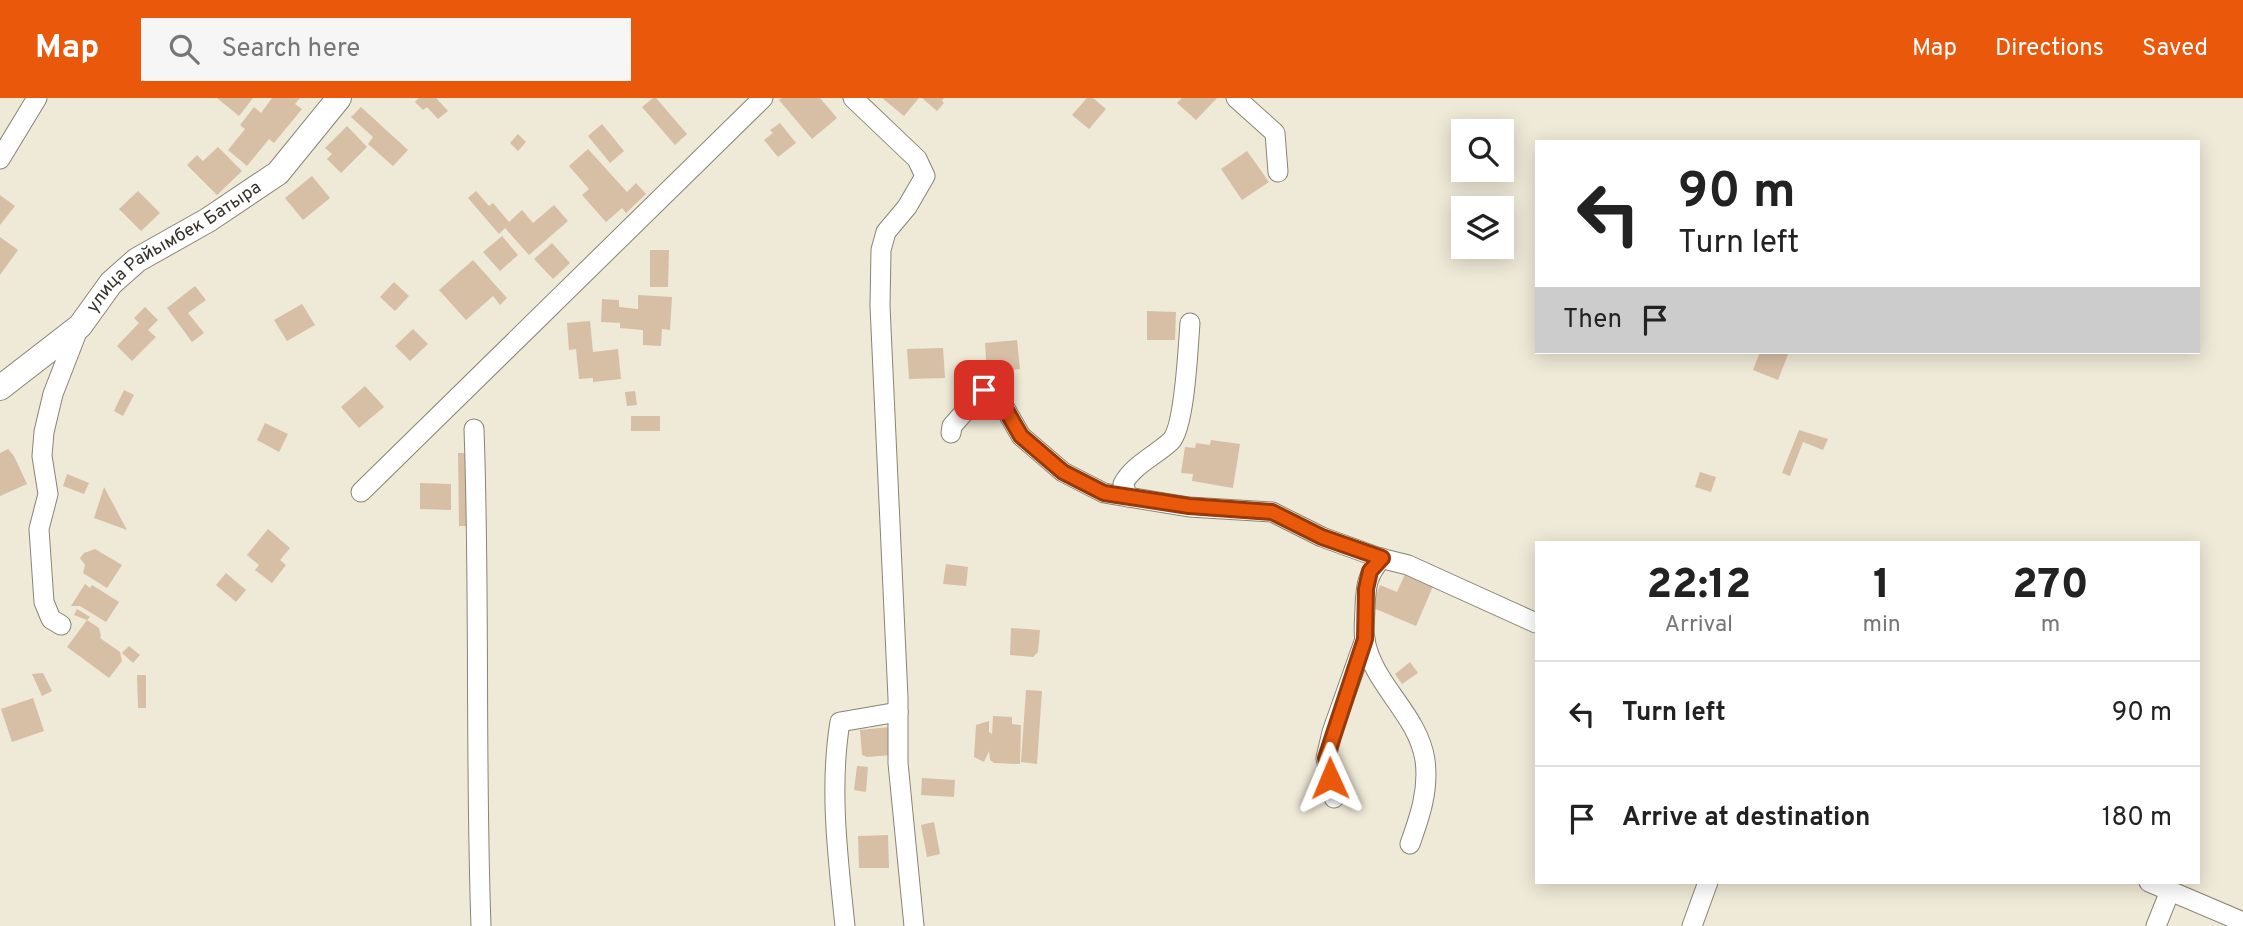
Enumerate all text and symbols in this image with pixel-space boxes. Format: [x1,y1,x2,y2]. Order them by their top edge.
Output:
search box [141,18,631,81]
text: Map [35,28,99,70]
icon: search [165,30,203,68]
text: Search here [221,33,360,66]
text: Map [1912,34,1957,64]
text: Directions [1995,34,2104,64]
text: Saved [2142,34,2208,64]
map controls [1451,119,1514,259]
button: search [1451,119,1514,182]
text: 90 m [1678,163,1796,225]
icon: left [1563,168,1654,259]
street label: улица Райымбек Батыра [82,176,266,318]
button: layers [1451,196,1514,259]
text: Turn left [1678,224,1799,264]
icon: arrive [1636,301,1674,339]
text: Then [1563,304,1622,337]
pin [954,360,1014,420]
icon: arrive [965,371,1003,409]
text: 22:12 [1646,560,1751,613]
text: 1 [1873,560,1890,613]
text: 270 [2012,560,2089,613]
text: Arrival [1664,611,1733,640]
text: min [1863,611,1901,640]
text: m [2041,611,2060,640]
icon: left [1563,695,1601,733]
text: Turn left [1622,697,1726,730]
text: 90 m [2112,697,2172,730]
position arrow [1293,741,1367,815]
icon: arrive [1563,800,1601,838]
text: Arrive at destination [1622,802,1870,835]
text: 180 m [2102,802,2172,835]

